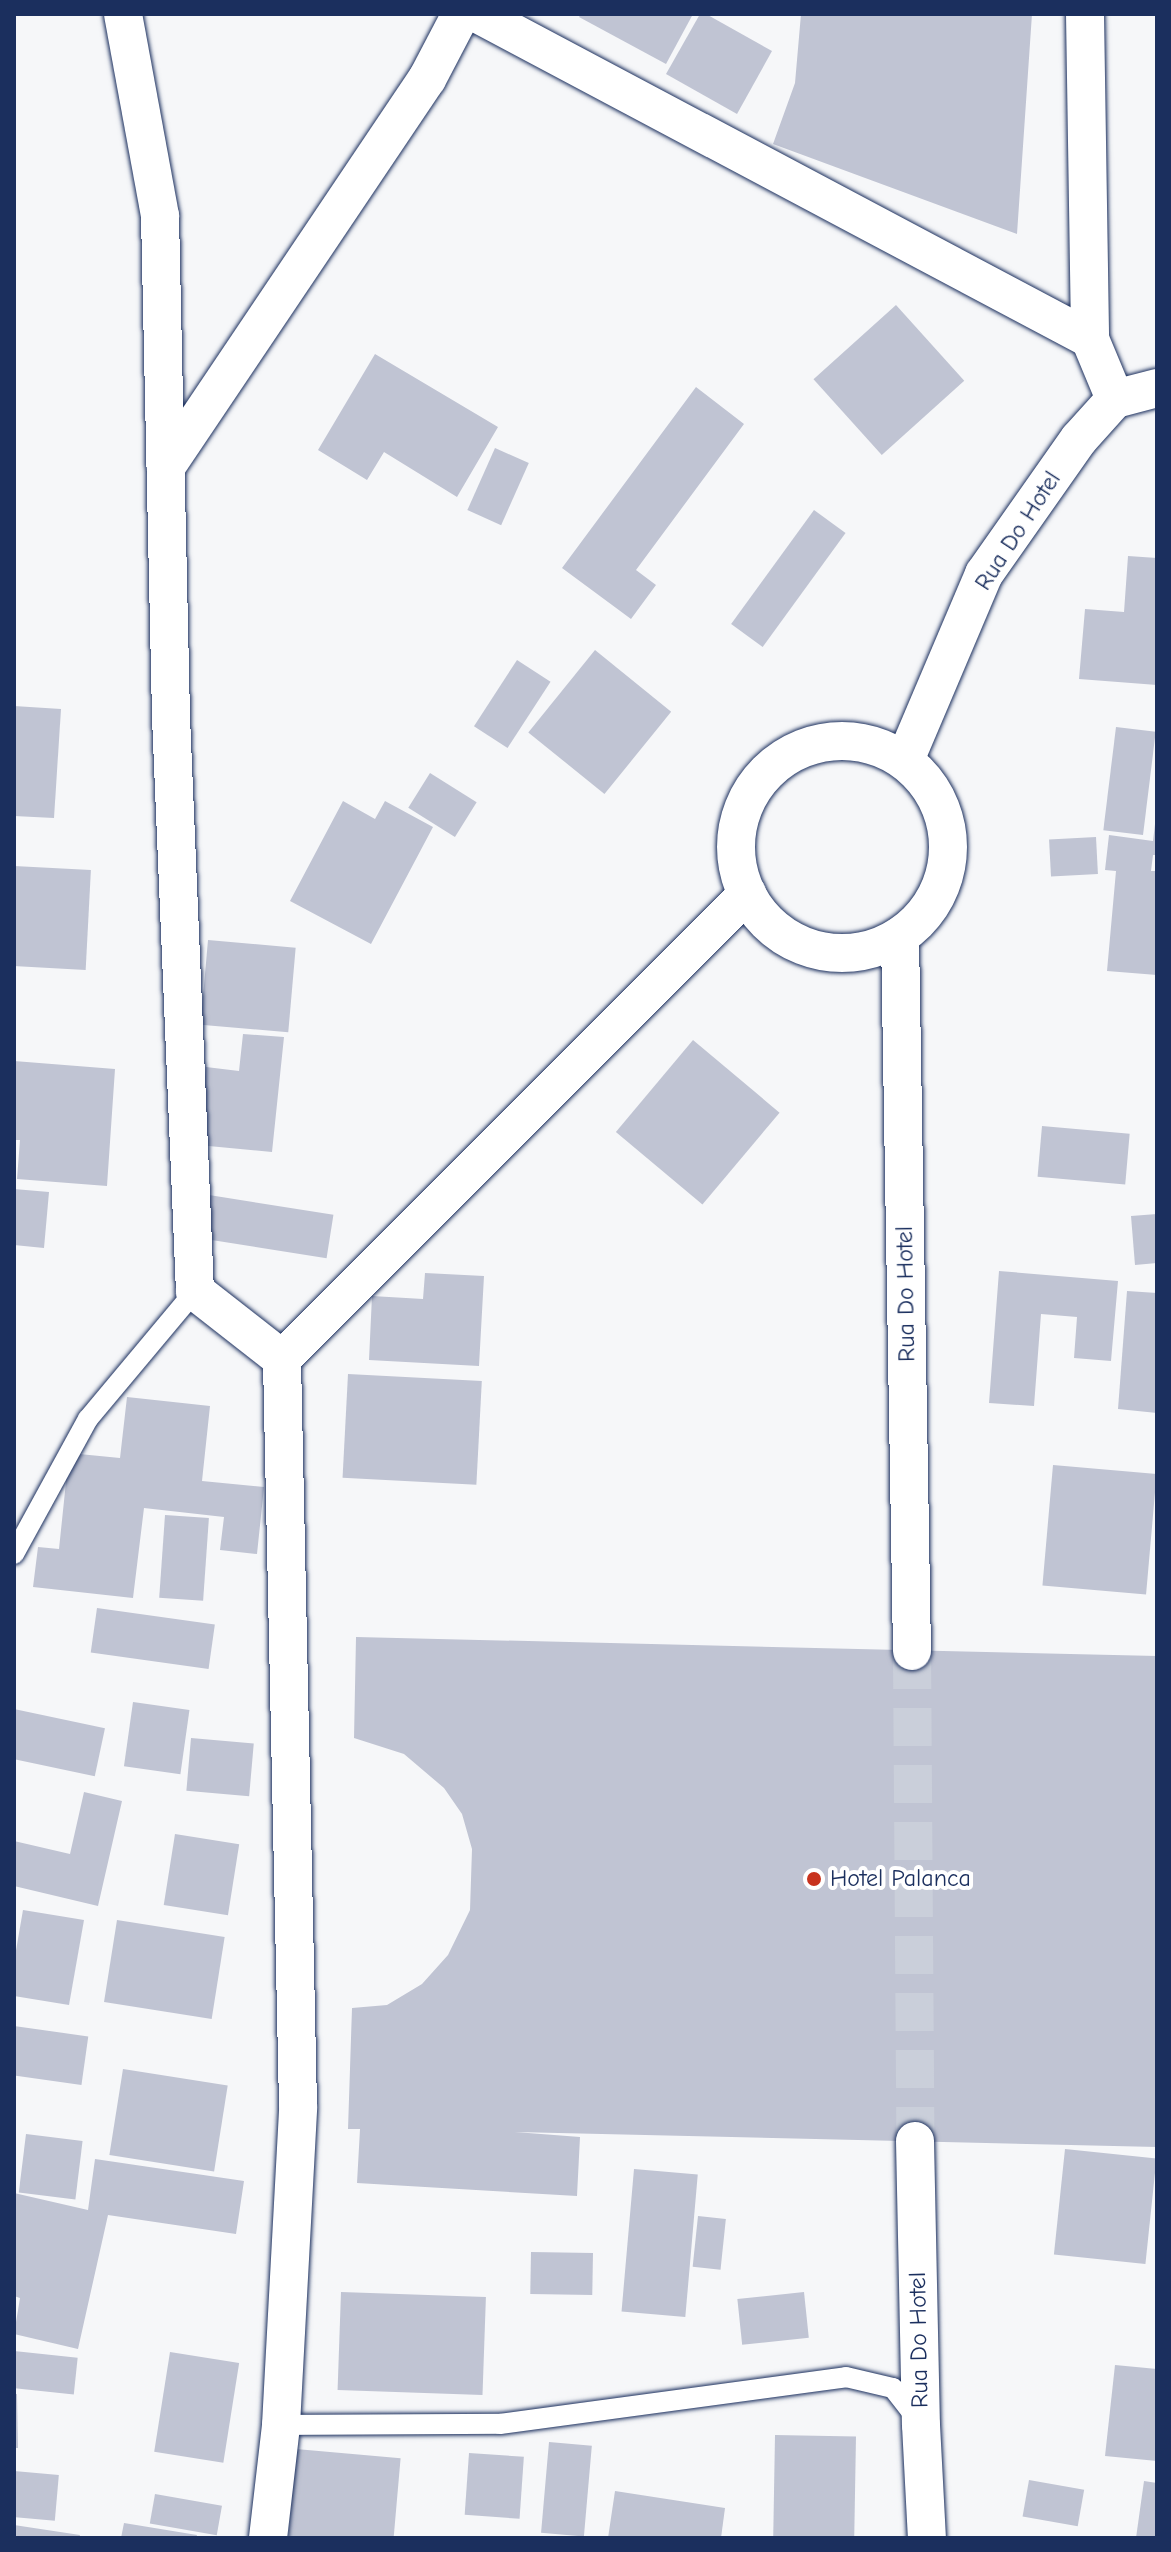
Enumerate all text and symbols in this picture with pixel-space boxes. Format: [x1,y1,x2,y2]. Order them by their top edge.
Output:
street label: Rua Do Hotel [969,466,1067,596]
street label: Rua Do Hotel [890,1226,922,1362]
place label: Hotel Palanca [830,1865,971,1893]
marker: Hotel Palanca [805,1870,823,1888]
street label: Rua Do Hotel [903,2272,935,2408]

